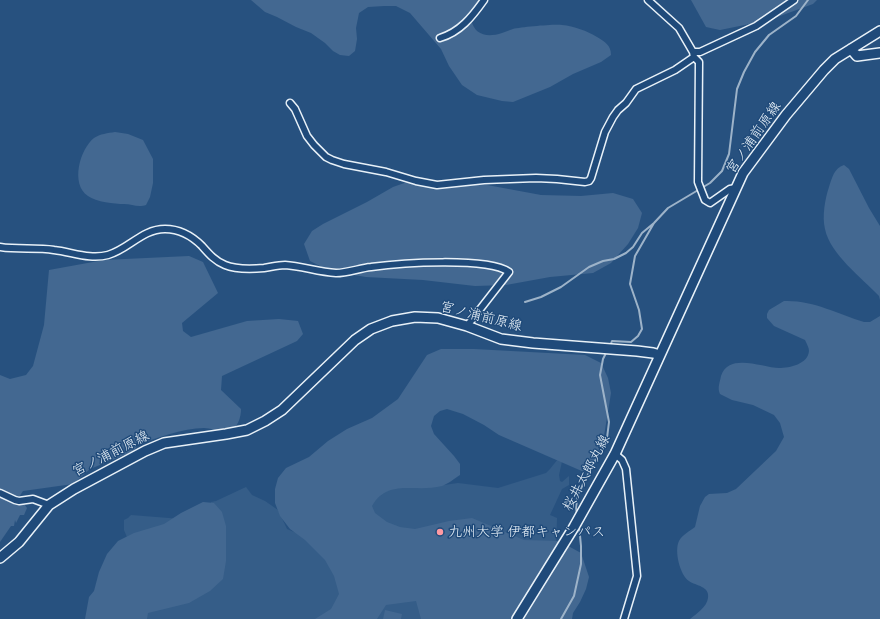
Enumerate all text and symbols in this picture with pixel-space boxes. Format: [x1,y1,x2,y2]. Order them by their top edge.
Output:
street label: 宮ノ浦前原線 [723,99,785,177]
street label: 宮ノ浦前原線 [438,299,524,335]
street label: 宮ノ浦前原線 [70,427,152,481]
street label: 桜井太郎丸線 [560,432,614,514]
place label: 九州大学 伊都キャンパス [448,524,605,540]
marker: 九州大学 伊都キャンパス [435,527,445,537]

